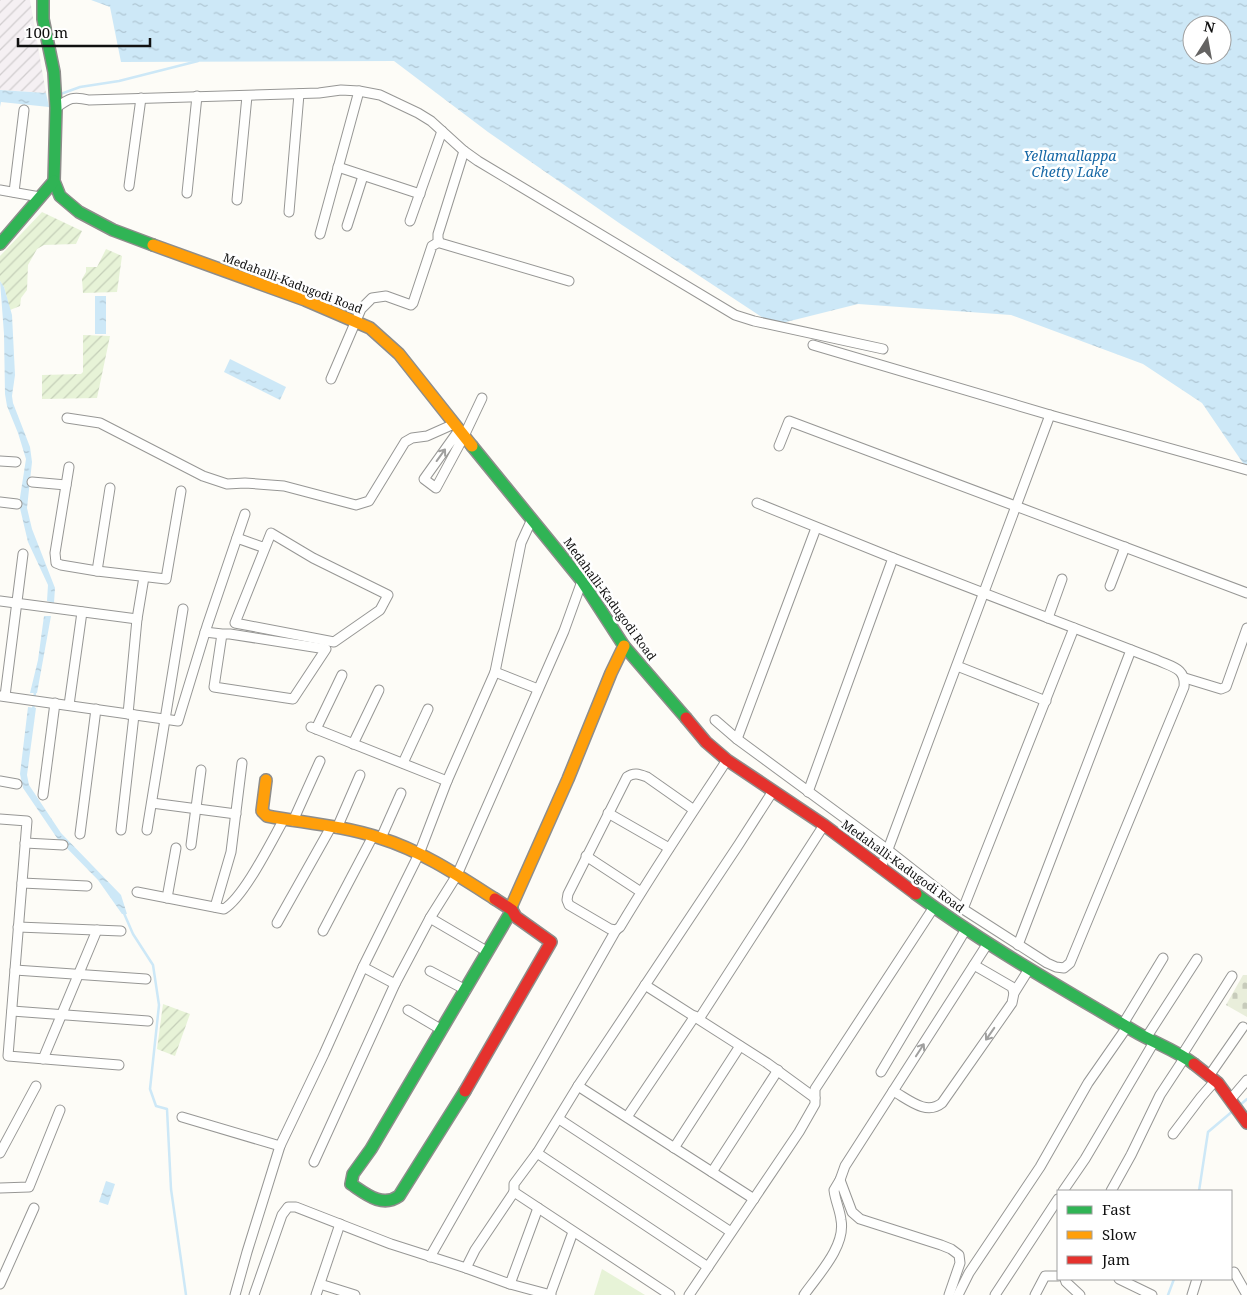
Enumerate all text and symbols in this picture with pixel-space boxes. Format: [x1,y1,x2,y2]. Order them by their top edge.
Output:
scale bar [18,15,150,47]
north arrow [1182,15,1232,65]
text: N [1202,16,1217,37]
text: 100 m [25,22,68,42]
water label: Yellamallappa Chetty Lake [1024,146,1117,181]
street label: Medahalli-Kadugodi Road [221,249,366,318]
one-way arrow [436,448,447,462]
street label: Medahalli-Kadugodi Road [560,534,661,664]
street label: Medahalli-Kadugodi Road [838,816,968,917]
one-way arrow [985,1027,995,1041]
one-way arrow [915,1043,925,1057]
legend [1057,1190,1232,1280]
text: Fast [1102,1199,1131,1219]
text: Slow [1102,1224,1136,1244]
text: Jam [1101,1249,1130,1269]

